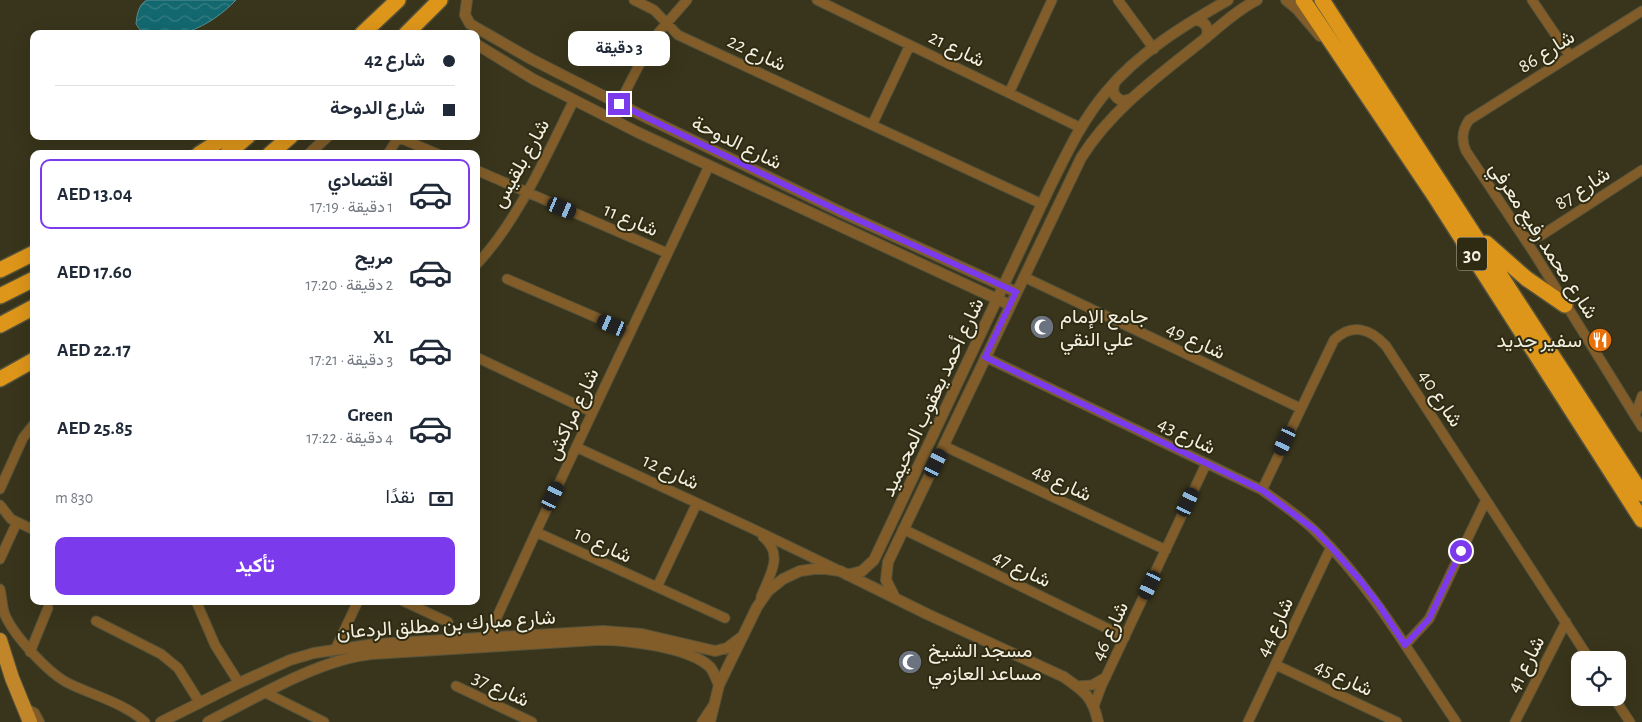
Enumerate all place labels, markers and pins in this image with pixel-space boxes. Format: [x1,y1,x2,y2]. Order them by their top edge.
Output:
place label: جامع الإمام علي النقي [1060,307,1148,356]
mosque icon: جامع الإمام علي النقي [1029,314,1055,340]
restaurant icon: سفير جديد [1587,327,1613,353]
place label: سفير جديد [1496,331,1582,353]
place label: مسجد الشيخ مساعد العازمي [928,641,1042,690]
mosque icon: مسجد الشيخ مساعد العازمي [897,649,923,675]

